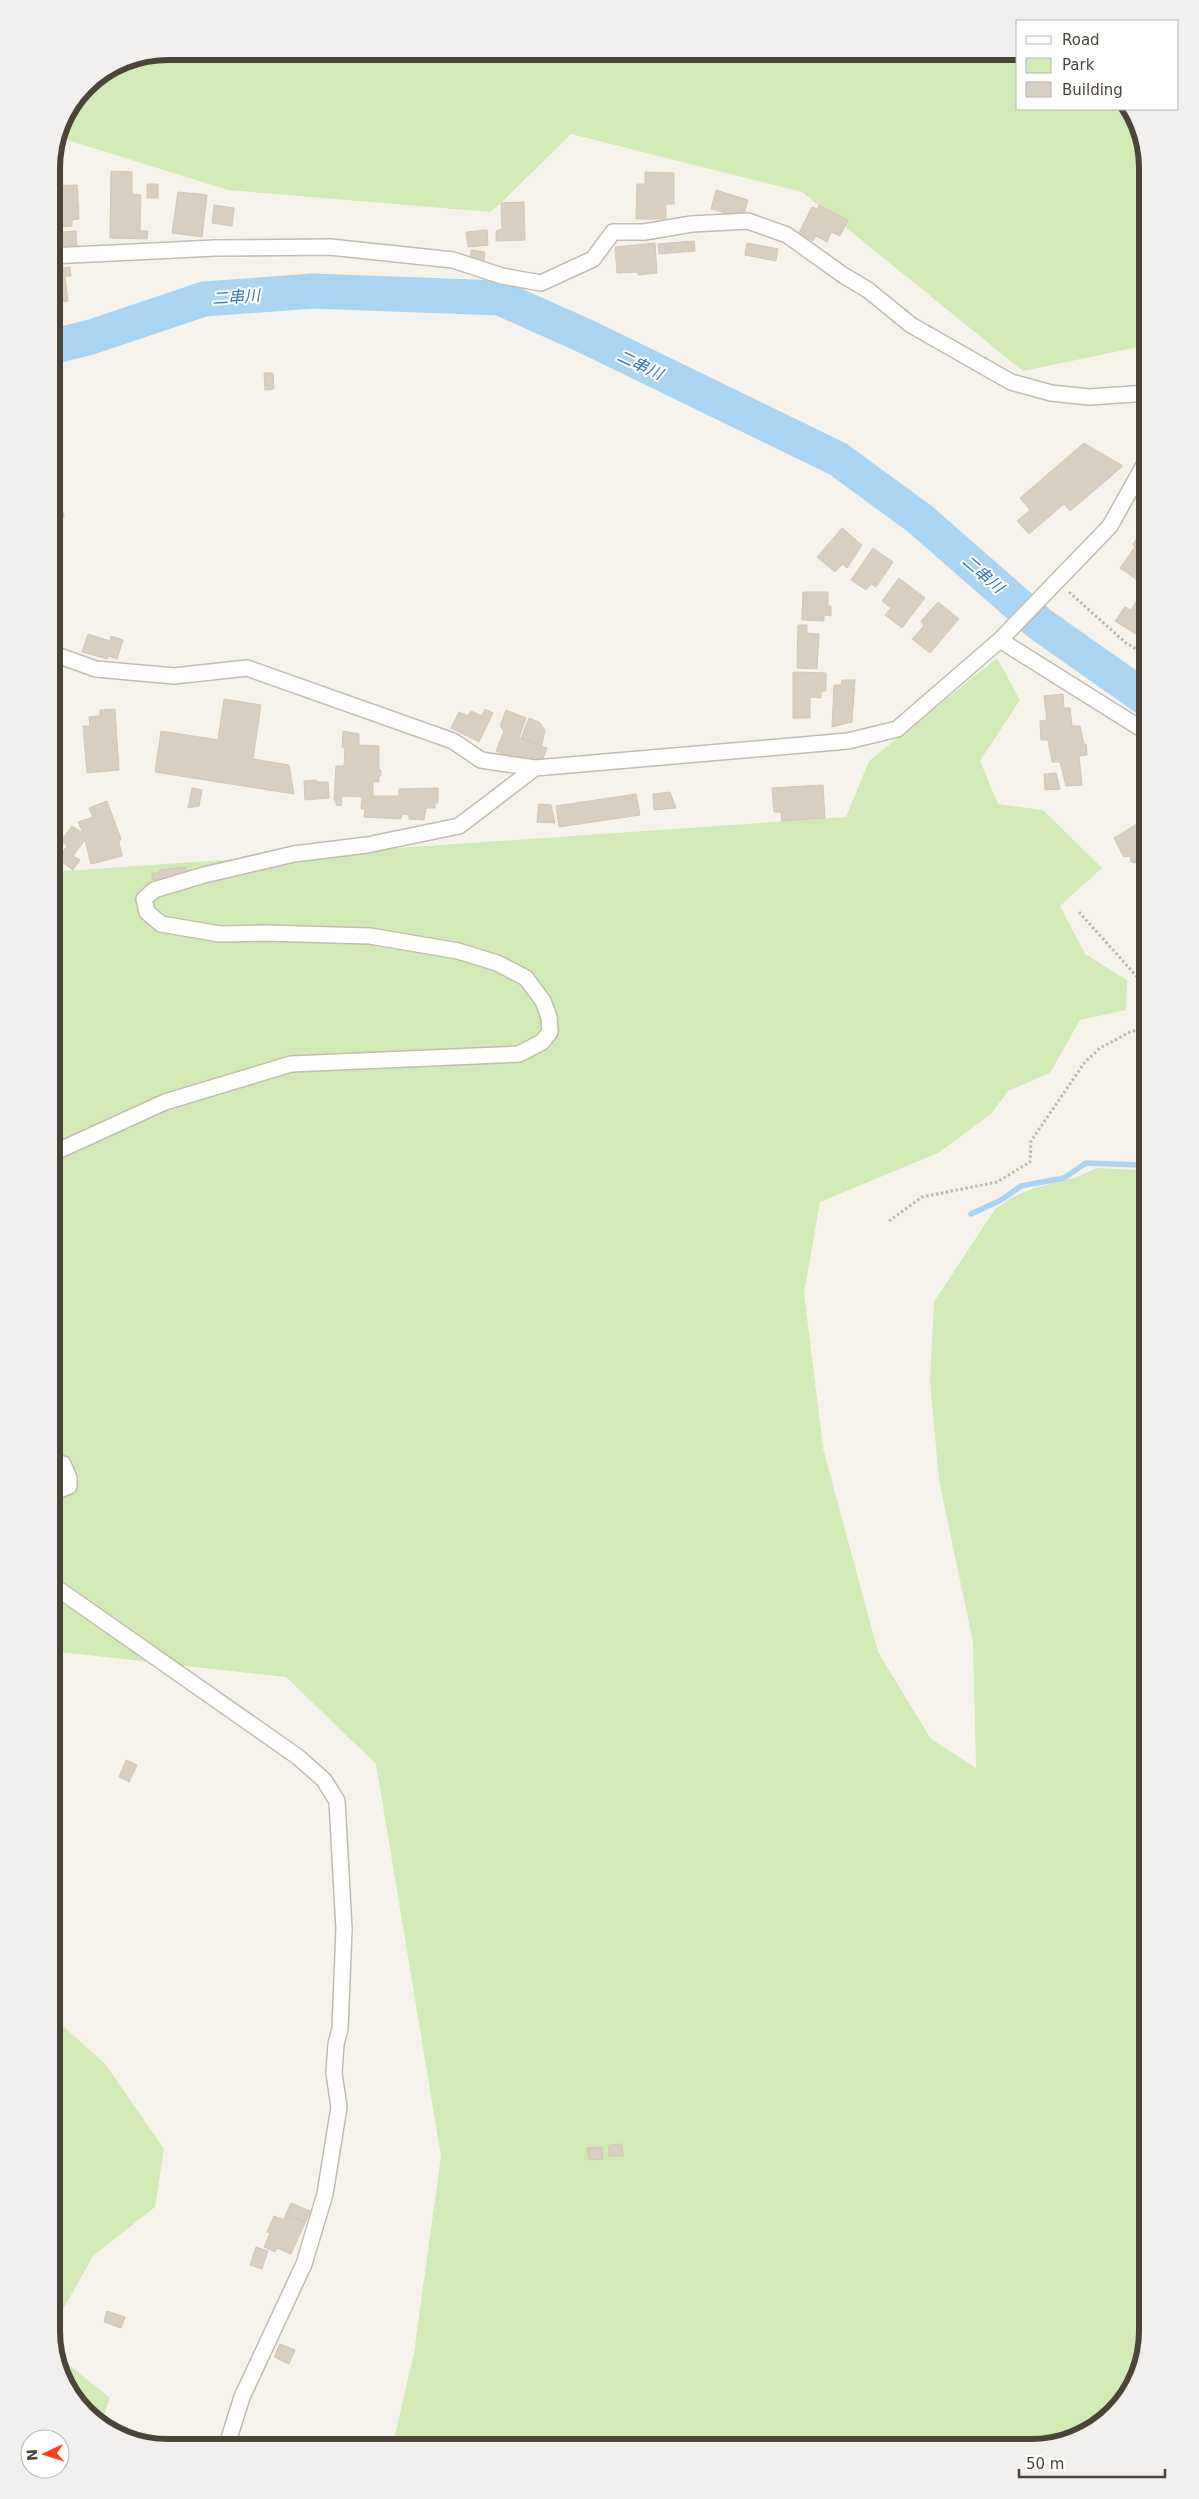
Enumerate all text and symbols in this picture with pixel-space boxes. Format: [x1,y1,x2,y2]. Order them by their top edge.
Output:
legend [1016,20,1179,110]
text: Road [1062,31,1100,49]
text: Park [1062,56,1095,74]
text: Building [1062,81,1123,99]
water label: 二串川 [211,286,263,308]
water label: 二串川 [614,346,668,385]
water label: 二串川 [959,551,1009,598]
north arrow [20,2429,70,2479]
scale bar [1019,2446,1165,2478]
text: N [24,2449,40,2461]
text: 50 m [1026,2455,1064,2473]

